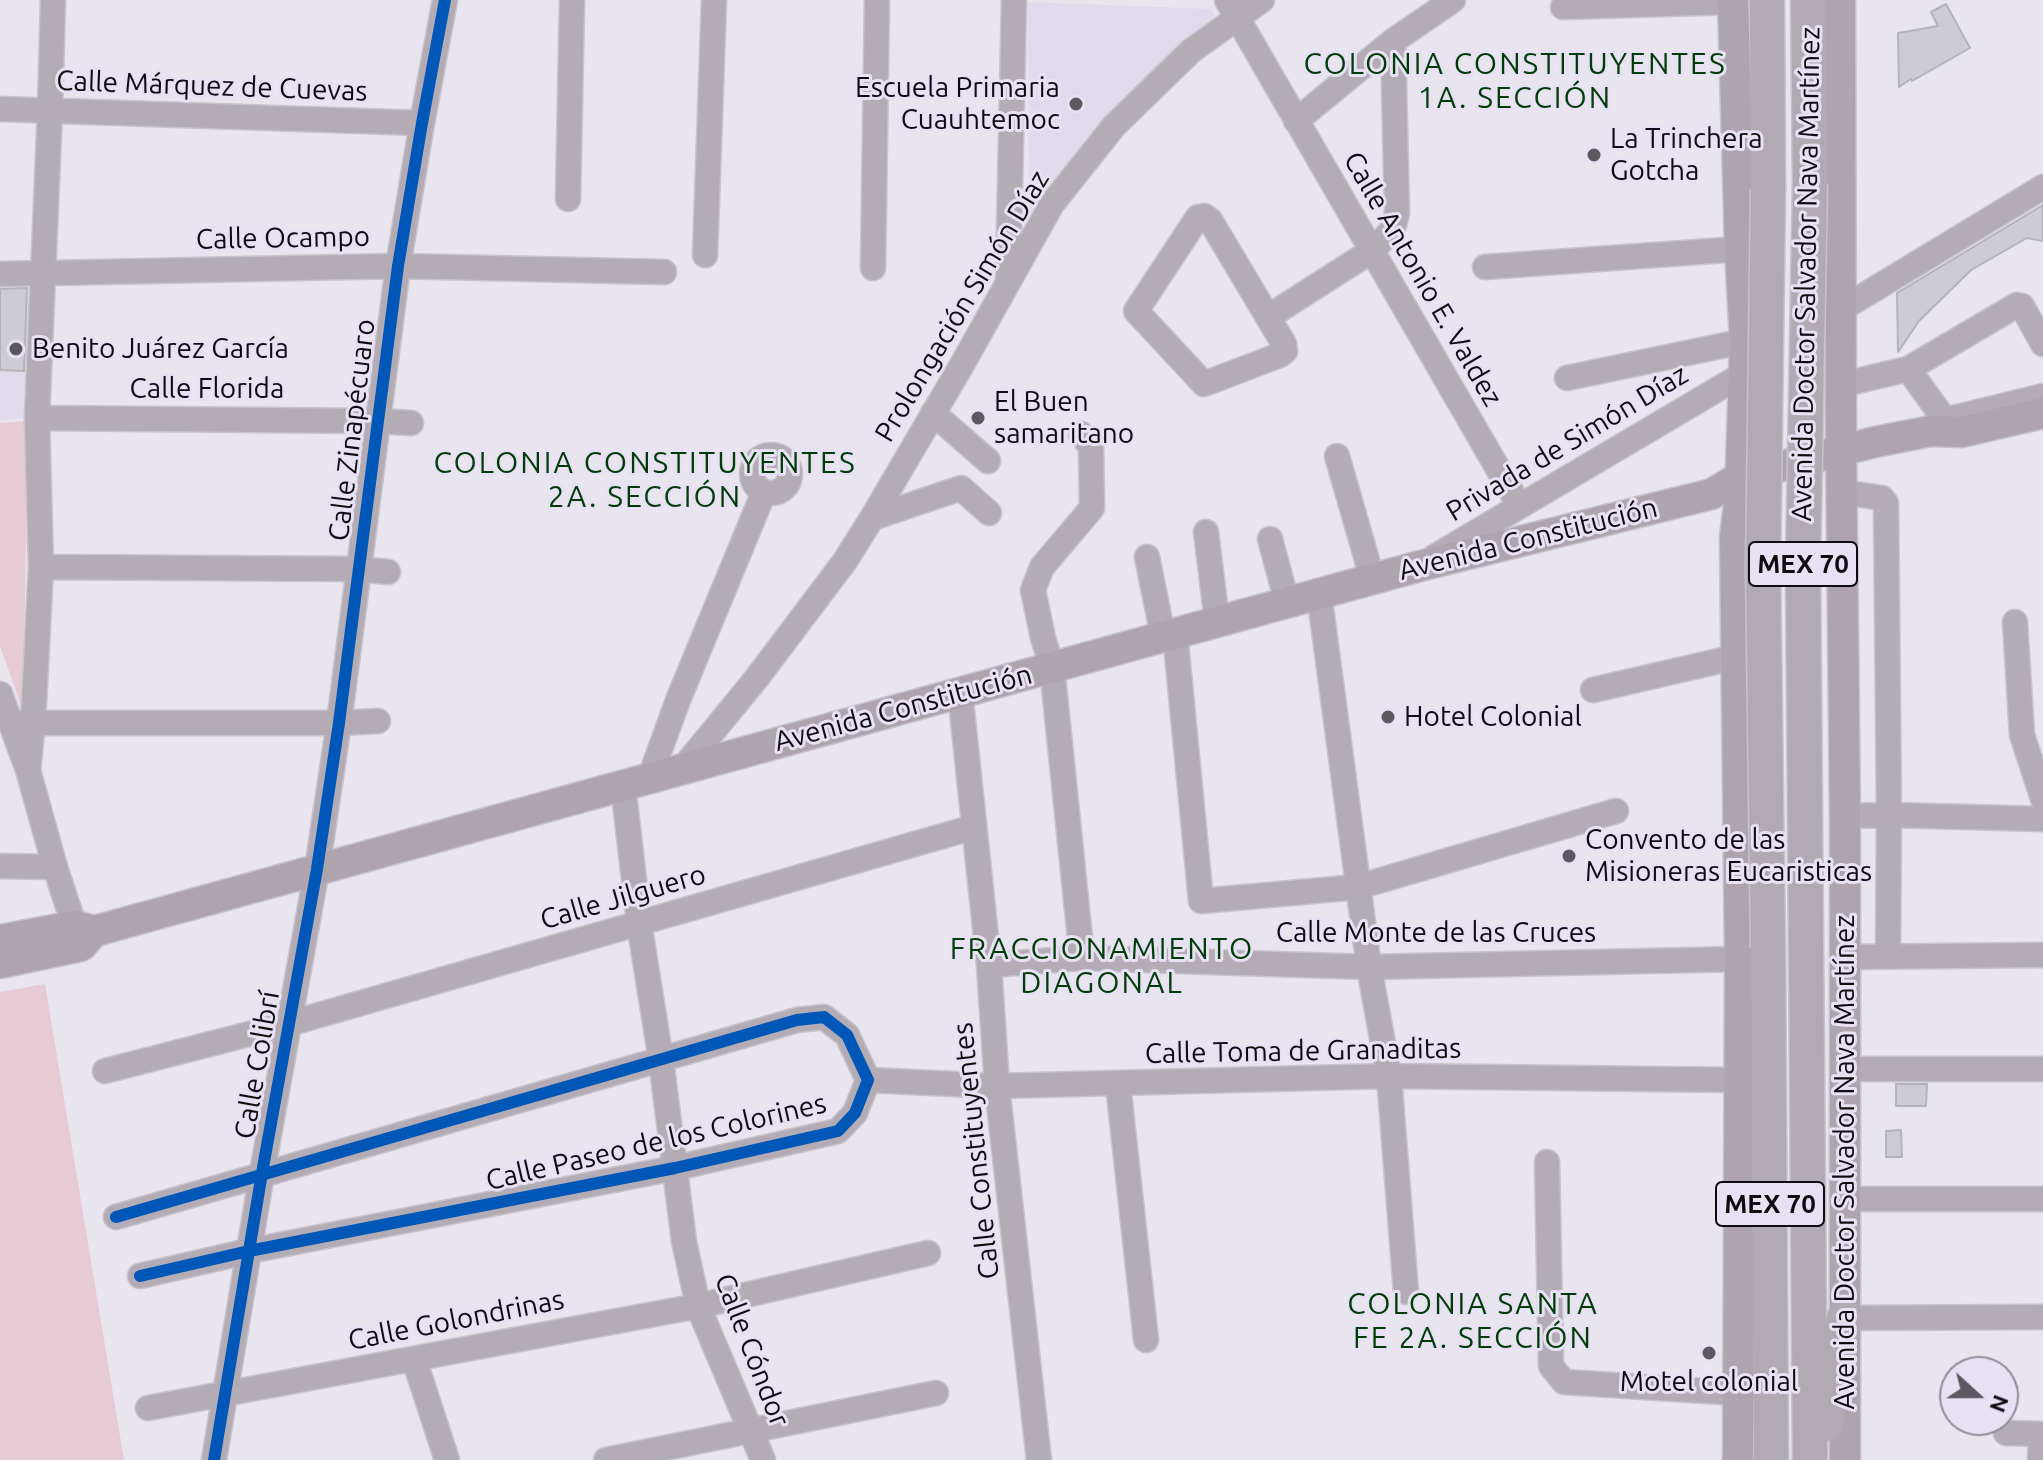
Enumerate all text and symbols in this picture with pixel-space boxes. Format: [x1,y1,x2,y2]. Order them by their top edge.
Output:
street label: Avenida Doctor Salvador Nava Martínez [1785,26,1827,522]
district label: COLONIA CONSTITUYENTES 1A. SECCIÓN [1303,46,1727,116]
street label: Calle Márquez de Cuevas [56,64,368,108]
place label: Escuela Primaria Cuauhtemoc [855,71,1060,137]
marker: Escuela Primaria Cuauhtemoc [1067,95,1085,113]
place label: La Trinchera Gotcha [1610,122,1763,188]
street label: Calle Antonio E. Valdez [1336,146,1510,412]
marker: La Trinchera Gotcha [1585,146,1603,164]
street label: Prolongación Simón Díaz [868,164,1056,448]
street label: Calle Ocampo [196,220,370,256]
street label: Calle Zinapécuaro [322,317,382,543]
place label: Benito Juárez García [32,332,289,366]
marker: Benito Juárez García [7,340,25,358]
street label: Privada de Simón Díaz [1440,358,1694,528]
street label: Calle Florida [130,372,284,406]
place label: El Buen samaritano [994,385,1134,451]
marker: El Buen samaritano [969,409,987,427]
district label: COLONIA CONSTITUYENTES 2A. SECCIÓN [433,445,857,516]
street label: Avenida Constitución [1395,491,1661,587]
road number: MEX 70 [1749,542,1857,586]
street label: Avenida Constitución [770,657,1036,759]
place label: Hotel Colonial [1404,700,1582,734]
marker: Hotel Colonial [1379,708,1397,726]
place label: Convento de las Misioneras Eucaristicas [1585,823,1872,889]
marker: Convento de las Misioneras Eucaristicas [1560,847,1578,865]
street label: Calle Jilguero [536,857,710,937]
street label: Avenida Doctor Salvador Nava Martínez [1828,915,1862,1409]
street label: Calle Monte de las Cruces [1276,916,1596,950]
district label: FRACCIONAMIENTO DIAGONAL [950,931,1254,1002]
street label: Calle Colibrí [227,988,287,1142]
street label: Calle Constituyentes [946,1021,1006,1281]
street label: Calle Toma de Granaditas [1144,1031,1462,1071]
street label: Calle Paseo de los Colorines [483,1086,829,1198]
road number: MEX 70 [1716,1182,1824,1226]
street label: Calle Cóndor [707,1269,797,1431]
street label: Calle Golondrinas [345,1283,567,1357]
district label: COLONIA SANTA FE 2A. SECCIÓN [1347,1286,1599,1356]
marker: Motel colonial [1700,1344,1718,1362]
north arrow [1939,1356,2019,1436]
place label: Motel colonial [1620,1365,1798,1399]
text: N [1985,1392,2015,1416]

